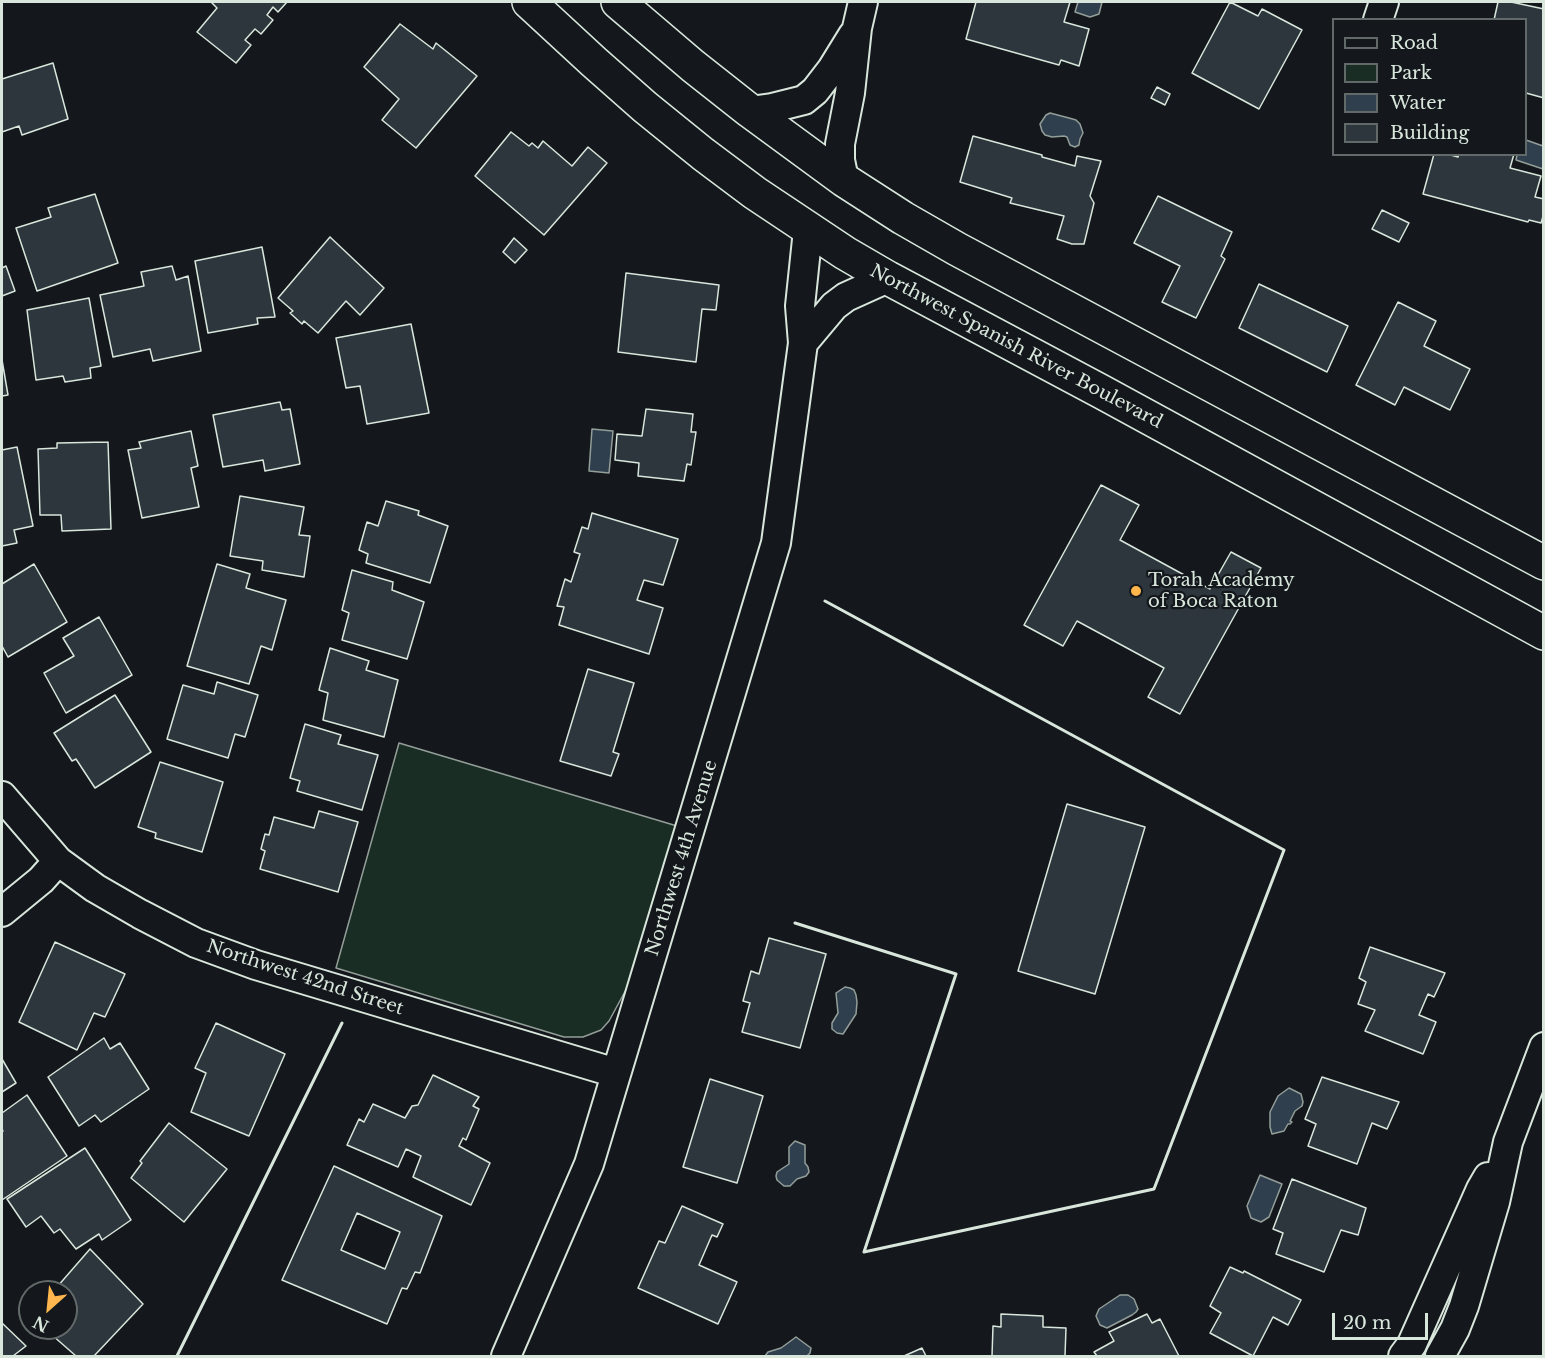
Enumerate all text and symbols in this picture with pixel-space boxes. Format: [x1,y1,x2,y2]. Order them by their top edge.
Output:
legend [1332,18,1527,156]
text: Road [1390,32,1438,54]
text: Park [1390,62,1432,84]
text: Water [1390,92,1445,114]
text: Building [1390,122,1469,144]
street label: Northwest Spanish River Boulevard [866,260,1166,434]
place label: Torah Academy of Boca Raton [1148,570,1295,612]
marker: Torah Academy of Boca Raton [1129,584,1143,598]
street label: Northwest 4th Avenue [642,757,722,959]
street label: Northwest 42nd Street [204,936,406,1020]
north arrow [18,1280,78,1340]
scale bar [1335,1301,1431,1339]
text: N [29,1312,52,1337]
text: 20 m [1343,1312,1391,1334]

